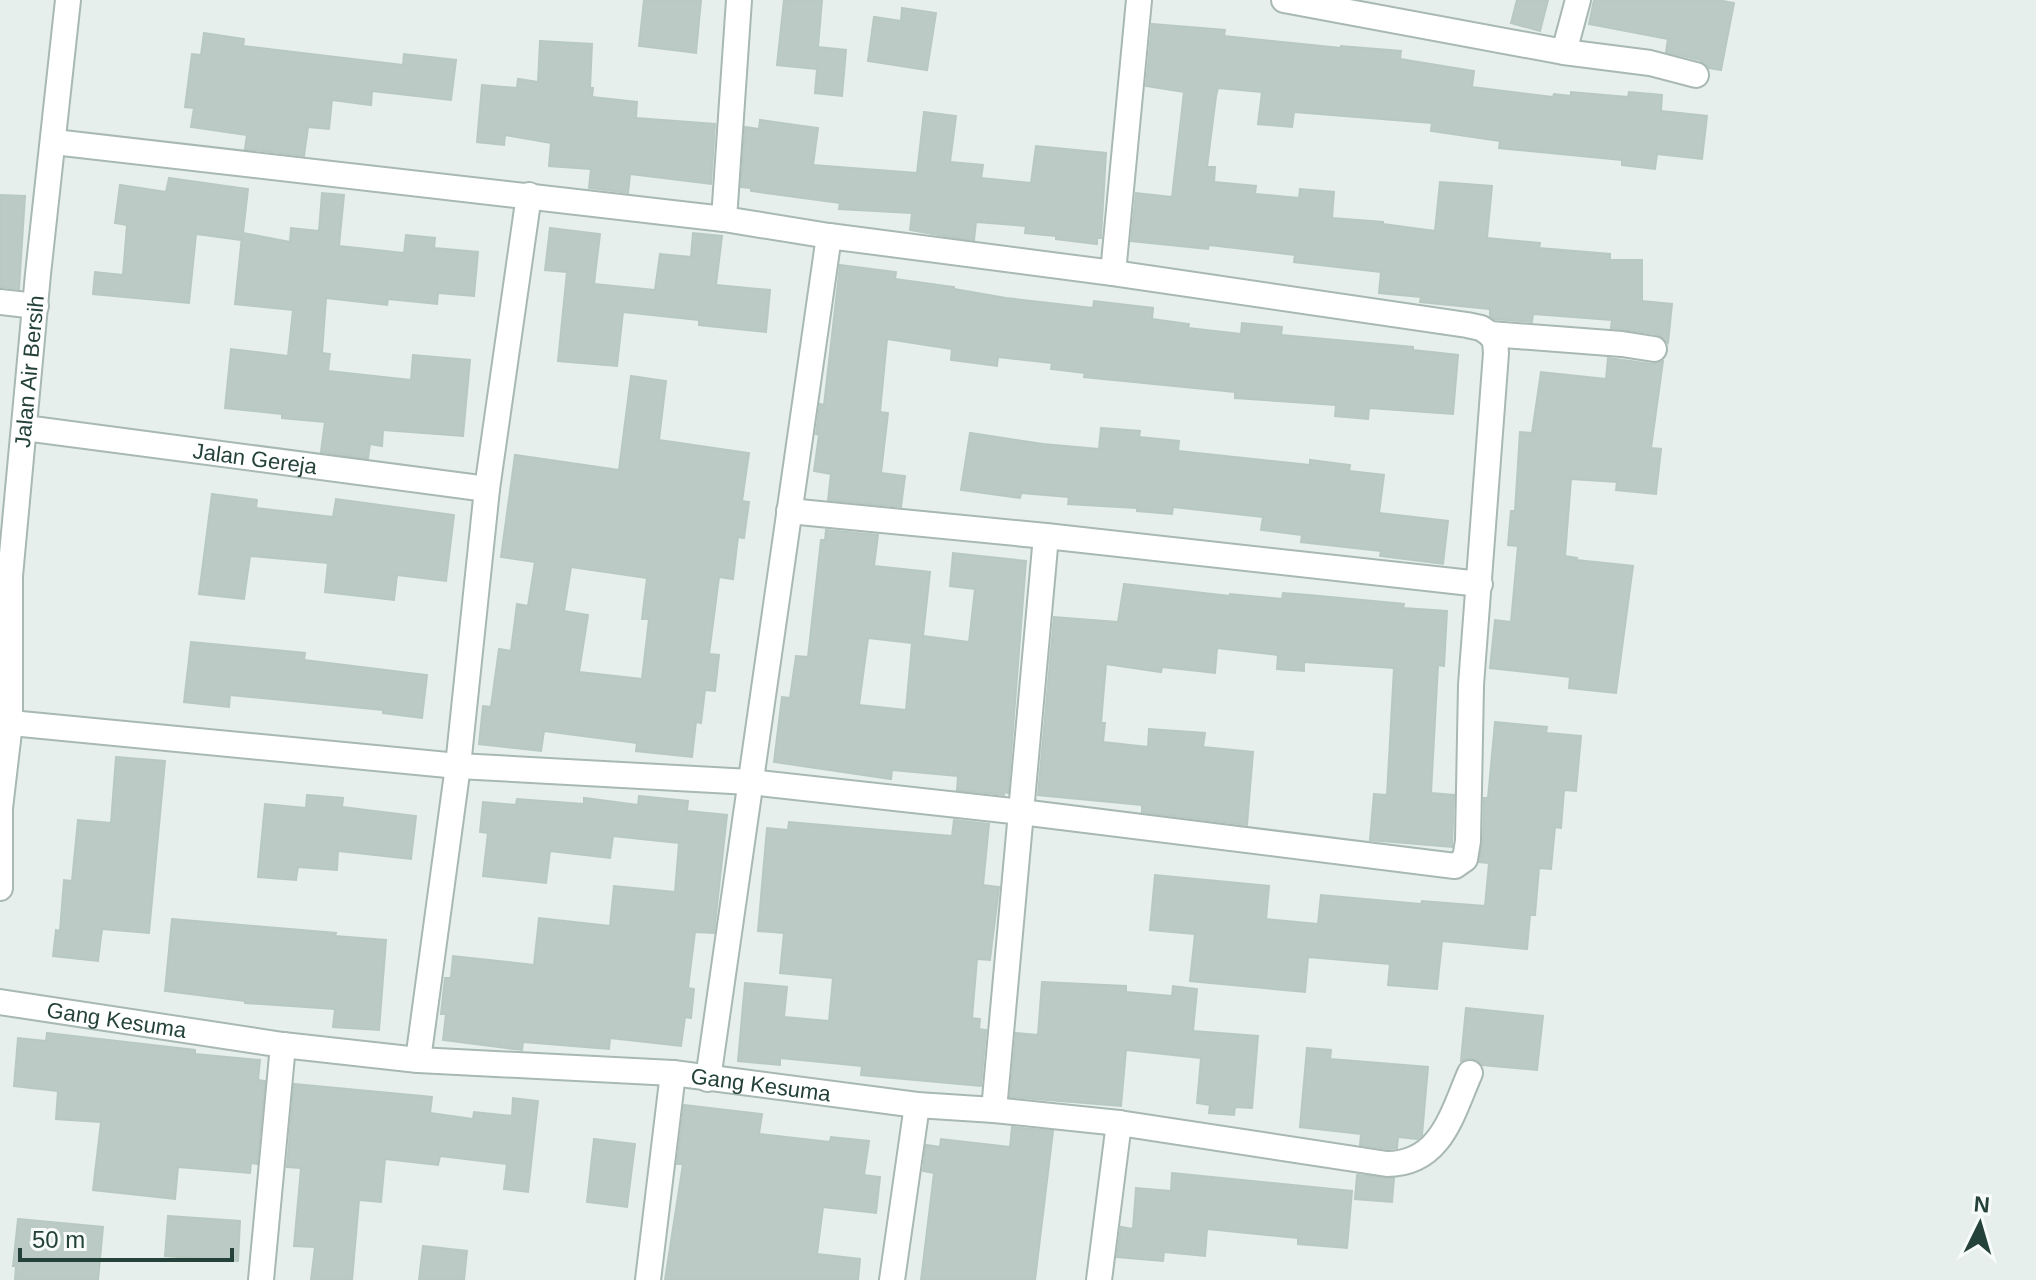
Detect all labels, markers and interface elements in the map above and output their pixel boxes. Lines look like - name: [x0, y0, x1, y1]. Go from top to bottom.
- street label: Jalan Air Bersih: [10, 294, 49, 449]
- street label: Jalan Gereja: [191, 438, 319, 480]
- street label: Gang Kesuma: [45, 997, 189, 1043]
- street label: Gang Kesuma: [689, 1063, 833, 1107]
- north arrow: [1940, 1184, 2020, 1264]
- text: N: [1973, 1191, 1991, 1218]
- scale bar: [20, 1212, 232, 1262]
- text: 50 m: [32, 1226, 85, 1253]

